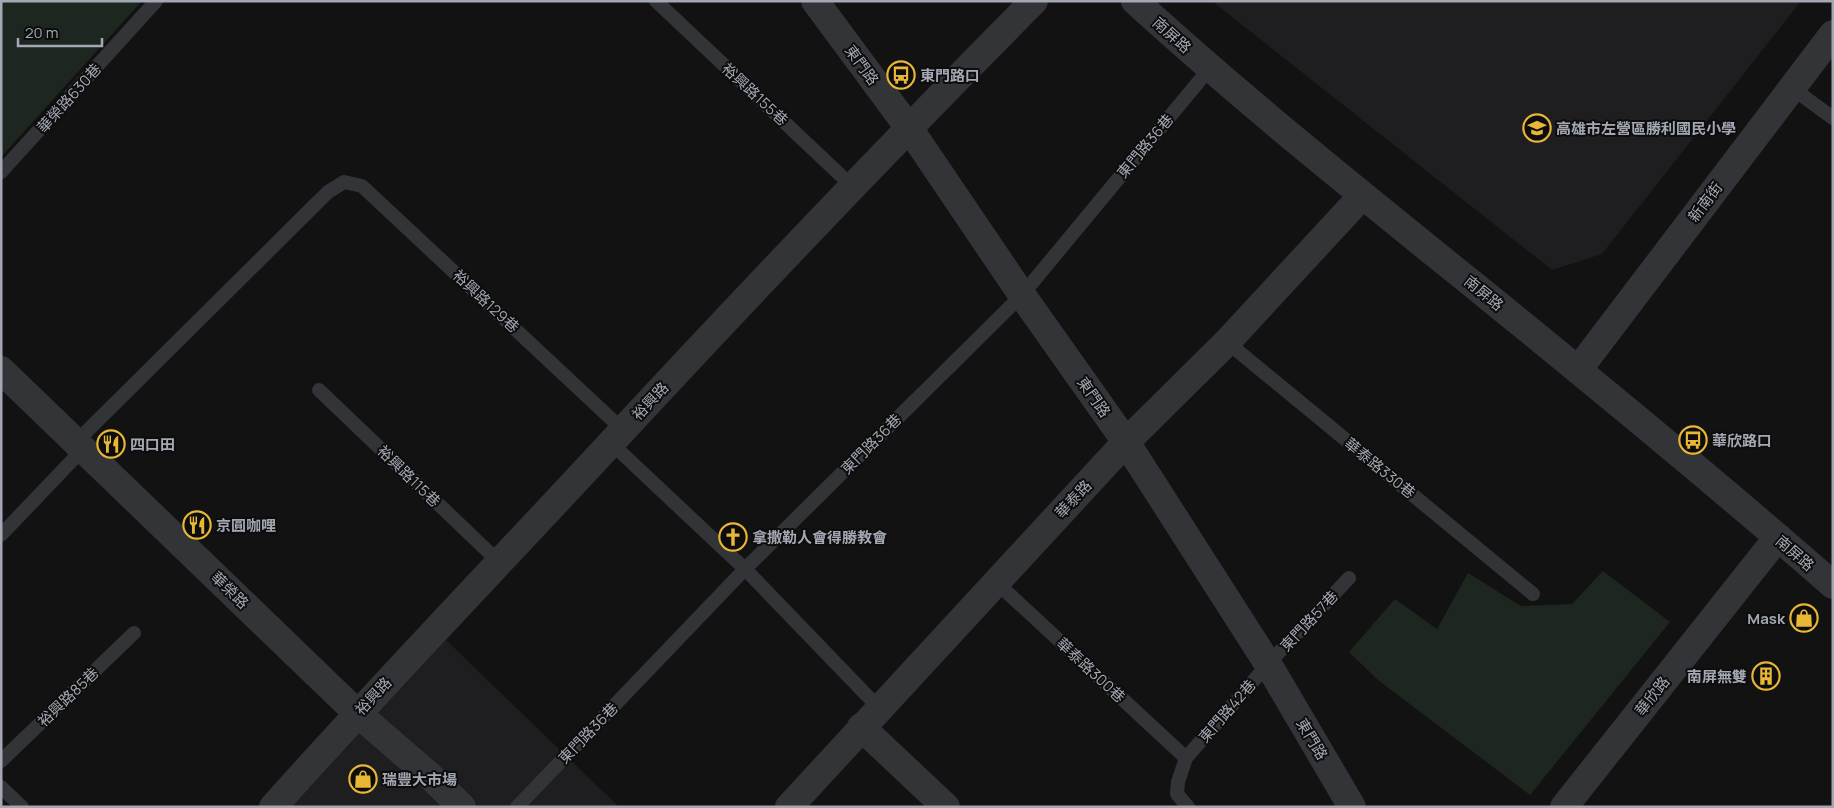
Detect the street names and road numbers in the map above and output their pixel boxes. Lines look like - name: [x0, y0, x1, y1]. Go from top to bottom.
- street label: 南屏路: [1148, 12, 1196, 58]
- street label: 東門路: [840, 41, 884, 89]
- street label: 裕興路155巷: [717, 58, 793, 130]
- street label: 華榮路630巷: [32, 59, 106, 137]
- street label: 東門路36巷: [1112, 110, 1178, 182]
- street label: 新南街: [1683, 178, 1727, 226]
- street label: 裕興路129巷: [448, 265, 524, 337]
- street label: 南屏路: [1460, 271, 1508, 315]
- street label: 東門路: [1072, 373, 1116, 421]
- street label: 裕興路: [627, 377, 673, 425]
- street label: 東門路36巷: [836, 409, 906, 479]
- street label: 華泰路330巷: [1340, 433, 1420, 503]
- street label: 裕興路115巷: [373, 441, 445, 511]
- street label: 華泰路: [1050, 475, 1096, 523]
- street label: 南屏路: [1771, 530, 1819, 576]
- street label: 華榮路: [207, 567, 253, 613]
- street label: 東門路57巷: [1275, 586, 1343, 656]
- street label: 華泰路300巷: [1052, 633, 1130, 707]
- street label: 裕興路85巷: [33, 663, 103, 731]
- street label: 裕興路: [350, 672, 396, 720]
- street label: 華欣路: [1630, 672, 1674, 720]
- street label: 東門路42巷: [1194, 675, 1260, 747]
- street label: 東門路36巷: [553, 698, 623, 768]
- street label: 東門路: [1291, 714, 1333, 764]

